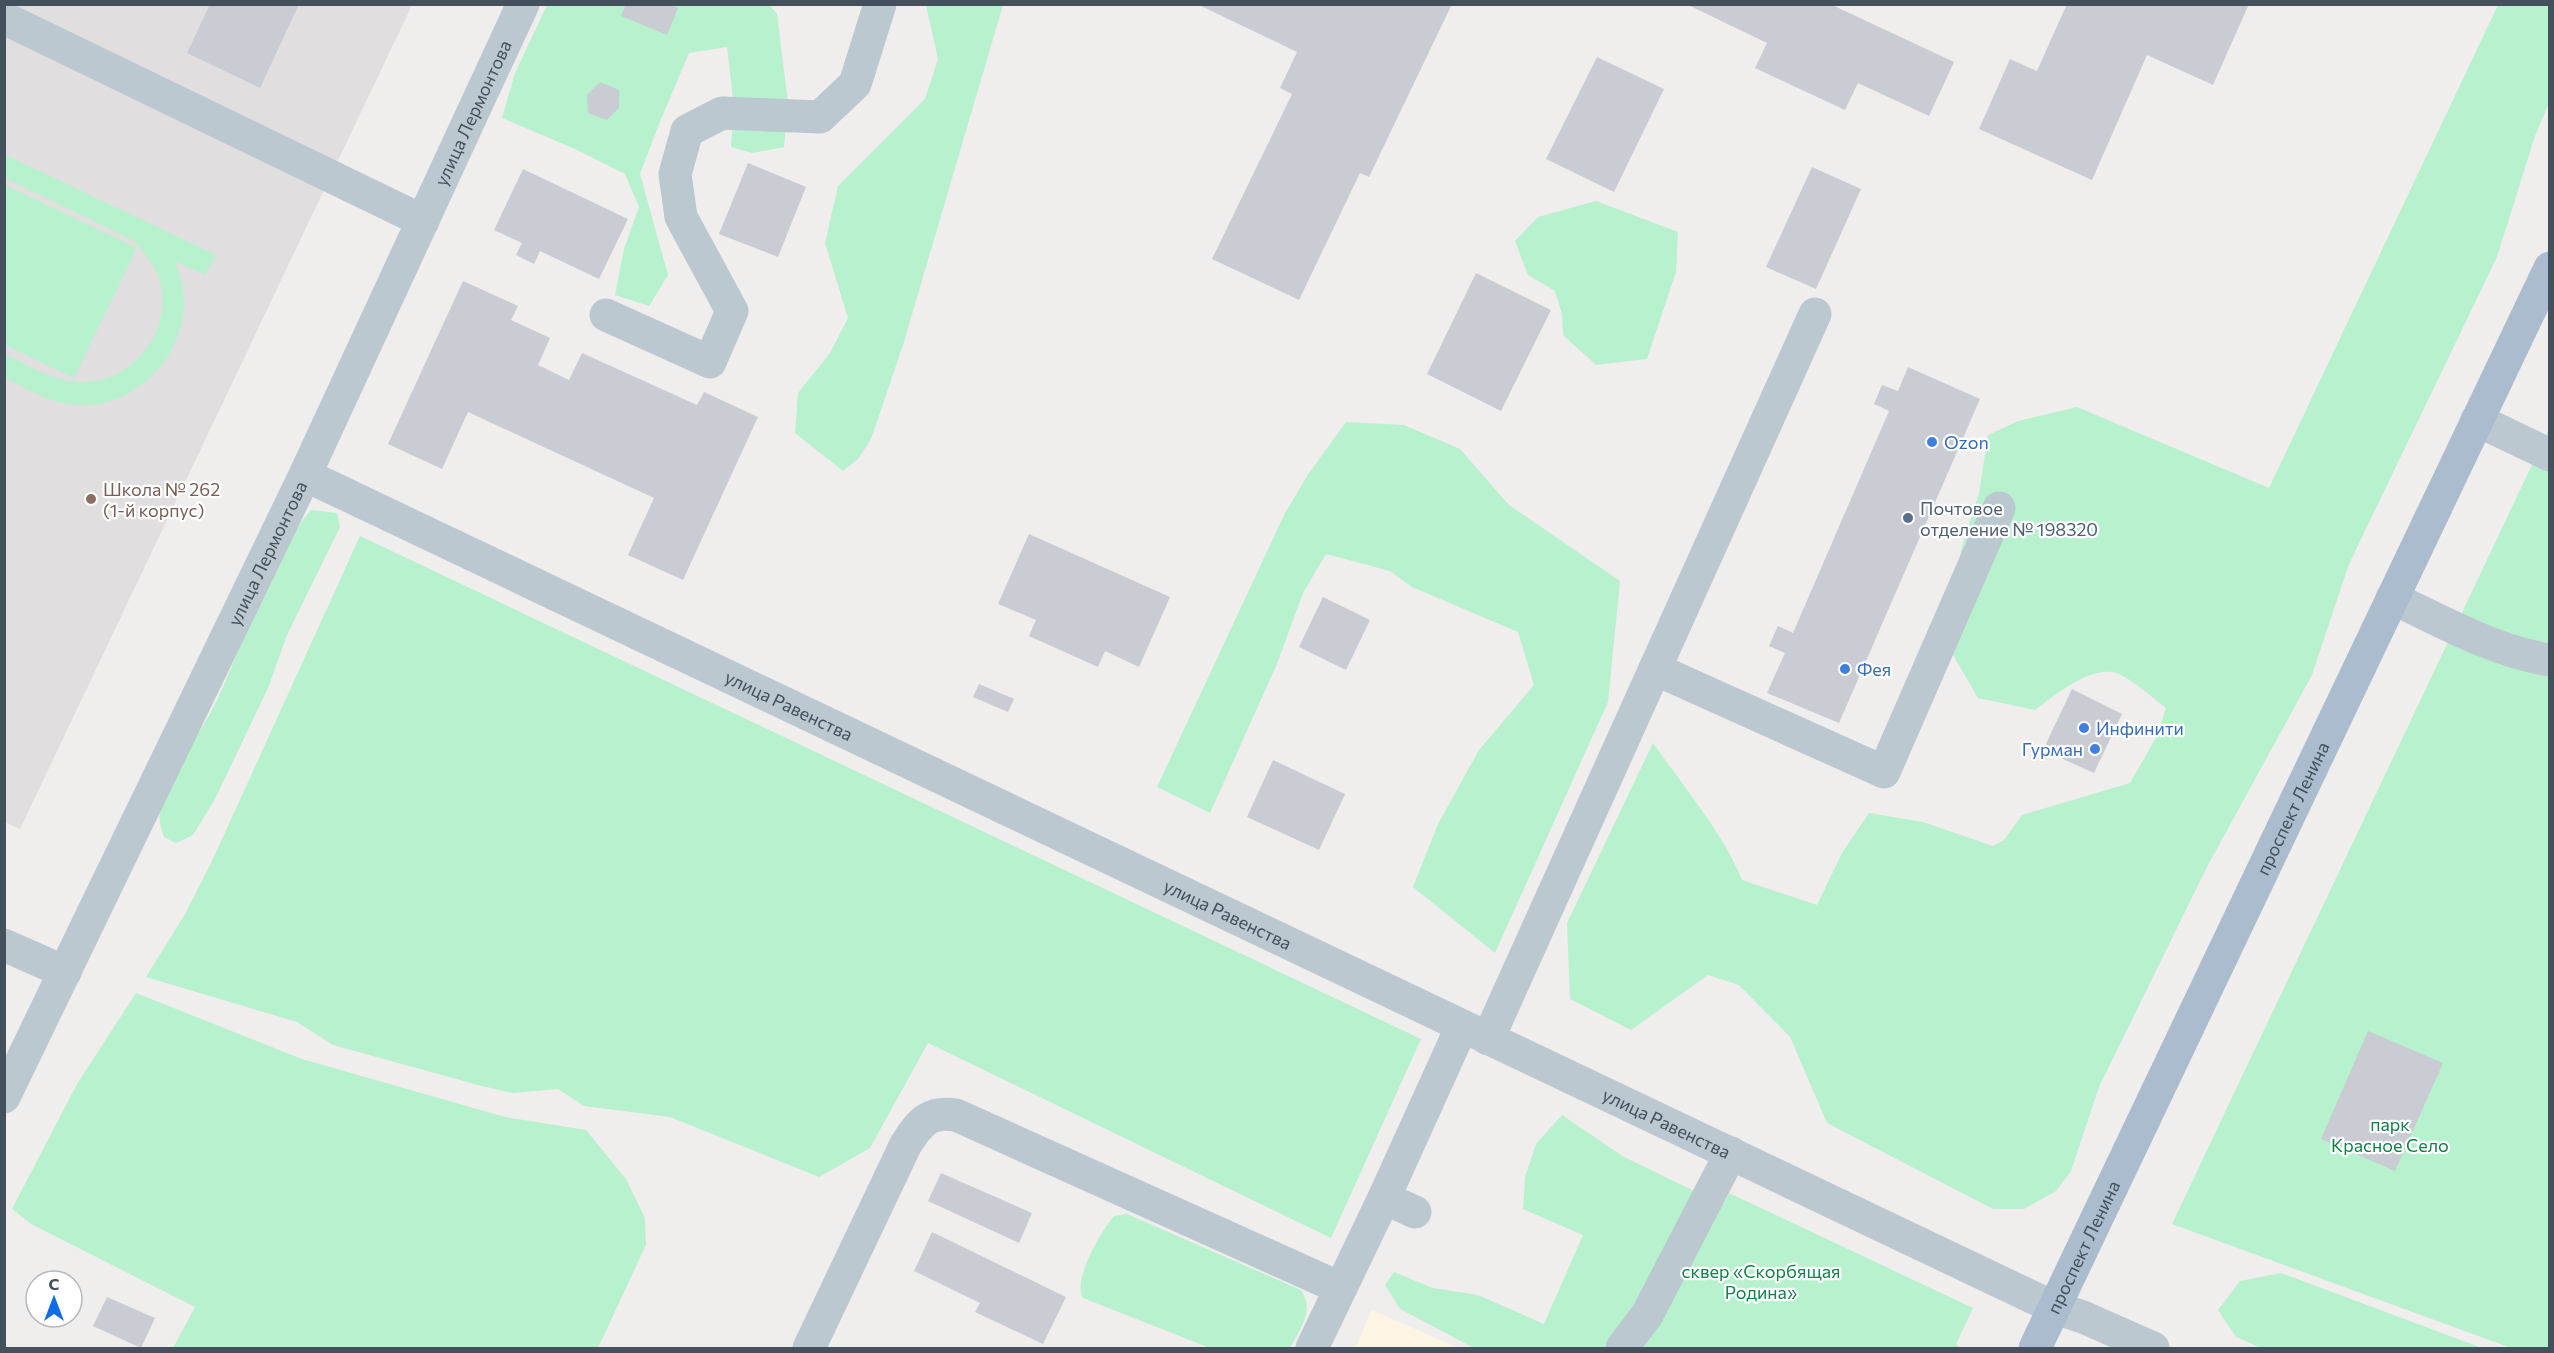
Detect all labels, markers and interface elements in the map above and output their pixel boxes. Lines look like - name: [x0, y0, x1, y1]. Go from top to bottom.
- street label: улица Лермонтова: [429, 37, 516, 189]
- place label: Ozon: [1944, 431, 1989, 453]
- marker: Ozon: [1925, 435, 1939, 449]
- street label: улица Лермонтова: [223, 477, 311, 629]
- place label: Школа № 262 (1-й корпус): [103, 478, 220, 521]
- marker: Школа № 262 (1-й корпус): [84, 492, 98, 506]
- place label: Почтовое отделение № 198320: [1920, 497, 2098, 540]
- marker: Почтовое отделение № 198320: [1901, 511, 1915, 525]
- place label: Фея: [1857, 658, 1891, 680]
- marker: Фея: [1838, 662, 1852, 676]
- street label: улица Равенства: [721, 666, 856, 745]
- place label: Инфинити: [2096, 717, 2184, 739]
- marker: Инфинити: [2077, 721, 2091, 735]
- place label: Гурман: [2022, 738, 2083, 760]
- street label: проспект Ленина: [2251, 738, 2334, 878]
- marker: Гурман: [2088, 742, 2102, 756]
- street label: улица Равенства: [1160, 874, 1295, 954]
- street label: улица Равенства: [1599, 1083, 1734, 1163]
- park label: парк Красное Село: [2331, 1113, 2449, 1156]
- street label: проспект Ленина: [2042, 1177, 2124, 1317]
- park label: сквер «Скорбящая Родина»: [1682, 1260, 1840, 1303]
- north arrow: [24, 1269, 84, 1329]
- text: С: [49, 1274, 60, 1293]

